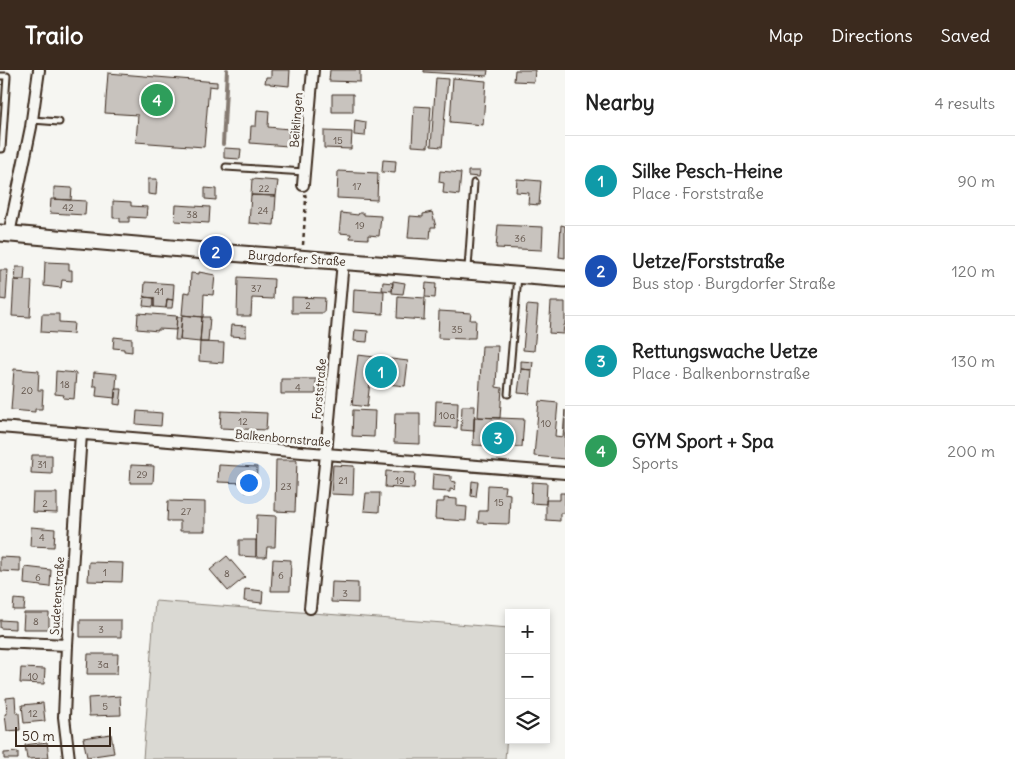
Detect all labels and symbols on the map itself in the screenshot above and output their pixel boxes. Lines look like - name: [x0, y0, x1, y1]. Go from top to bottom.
- pin: 4: [141, 81, 173, 119]
- street label: Beiklingen: [287, 92, 305, 148]
- house number: 15: [333, 134, 343, 147]
- house number: 17: [353, 180, 362, 193]
- house number: 22: [259, 182, 270, 195]
- house number: 42: [62, 201, 74, 214]
- house number: 24: [257, 204, 269, 217]
- house number: 38: [186, 208, 198, 221]
- house number: 19: [355, 219, 365, 232]
- house number: 36: [514, 232, 526, 245]
- pin: 2: [200, 233, 232, 271]
- street label: Burgdorfer Straße: [248, 247, 346, 269]
- house number: 37: [251, 282, 261, 295]
- house number: 41: [154, 285, 164, 298]
- house number: 2: [305, 299, 311, 312]
- house number: 35: [451, 323, 463, 336]
- pin: 1: [365, 353, 397, 391]
- street label: Forststraße: [309, 358, 329, 420]
- house number: 18: [60, 378, 70, 391]
- house number: 4: [295, 381, 301, 394]
- house number: 20: [21, 384, 33, 397]
- house number: 10a: [439, 409, 455, 422]
- house number: 12: [238, 415, 248, 428]
- house number: 10: [541, 417, 551, 430]
- pin: 3: [482, 419, 514, 457]
- street label: Balkenbornstraße: [234, 426, 332, 450]
- house number: 31: [37, 458, 47, 471]
- house number: 29: [136, 468, 148, 481]
- your location: [236, 470, 262, 496]
- house number: 21: [338, 474, 348, 487]
- house number: 19: [395, 474, 405, 487]
- house number: 23: [280, 480, 292, 493]
- house number: 15: [494, 496, 504, 509]
- house number: 2: [42, 497, 48, 510]
- house number: 27: [181, 505, 191, 518]
- house number: 4: [39, 531, 45, 544]
- street label: Sudetenstraße: [47, 556, 67, 636]
- house number: 1: [103, 566, 107, 579]
- house number: 8: [224, 567, 230, 580]
- house number: 6: [278, 569, 284, 582]
- house number: 6: [35, 571, 41, 584]
- house number: 3: [342, 587, 348, 600]
- house number: 8: [33, 615, 39, 628]
- house number: 3: [98, 623, 104, 636]
- house number: 3a: [97, 658, 109, 671]
- house number: 10: [28, 670, 38, 683]
- house number: 5: [102, 700, 108, 713]
- house number: 12: [28, 707, 38, 720]
- scale bar: [15, 724, 111, 747]

